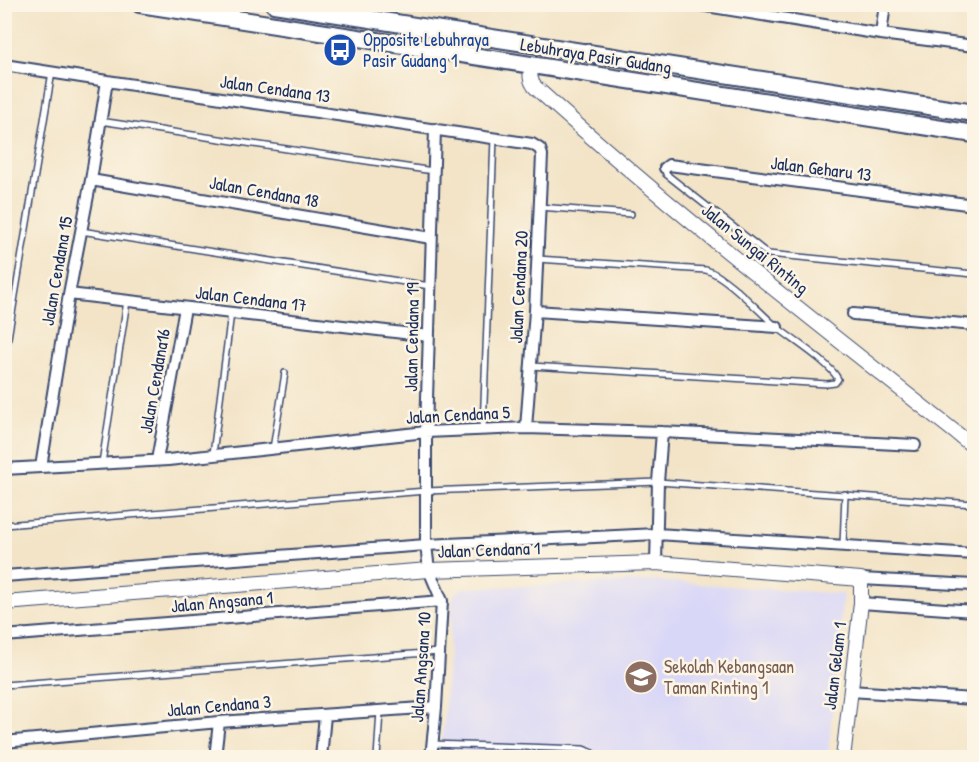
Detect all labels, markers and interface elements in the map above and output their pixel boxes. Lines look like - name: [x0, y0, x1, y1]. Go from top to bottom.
- place label: Opposite Lebuhraya Pasir Gudang 1: [363, 27, 489, 73]
- street label: Lebuhraya Pasir Gudang: [519, 31, 673, 80]
- bus stop icon: Opposite Lebuhraya Pasir Gudang 1: [322, 32, 358, 68]
- street label: Jalan Cendana 13: [218, 68, 332, 109]
- street label: Jalan Geharu 13: [769, 150, 873, 187]
- street label: Jalan Cendana 18: [207, 170, 321, 213]
- street label: Jalan Sungai Rinting: [696, 198, 814, 300]
- street label: Jalan Cendana 15: [35, 214, 78, 328]
- street label: Jalan Cendana 20: [503, 230, 534, 344]
- street label: Jalan Cendana 17: [194, 279, 308, 318]
- street label: Jalan Cendana 19: [398, 282, 425, 392]
- street label: Jalan Cendana16: [133, 327, 176, 435]
- street label: Jalan Cendana 5: [405, 399, 511, 430]
- street label: Jalan Cendana 1: [437, 535, 541, 564]
- street label: Jalan Angsana 1: [170, 585, 274, 618]
- street label: Jalan Angsana 10: [404, 611, 437, 723]
- street label: Jalan Gelam 1: [817, 621, 852, 711]
- place label: Sekolah Kebangsaan Taman Rinting 1: [664, 654, 794, 700]
- school or university icon: Sekolah Kebangsaan Taman Rinting 1: [623, 659, 659, 695]
- street label: Jalan Cendana 3: [166, 688, 272, 723]

